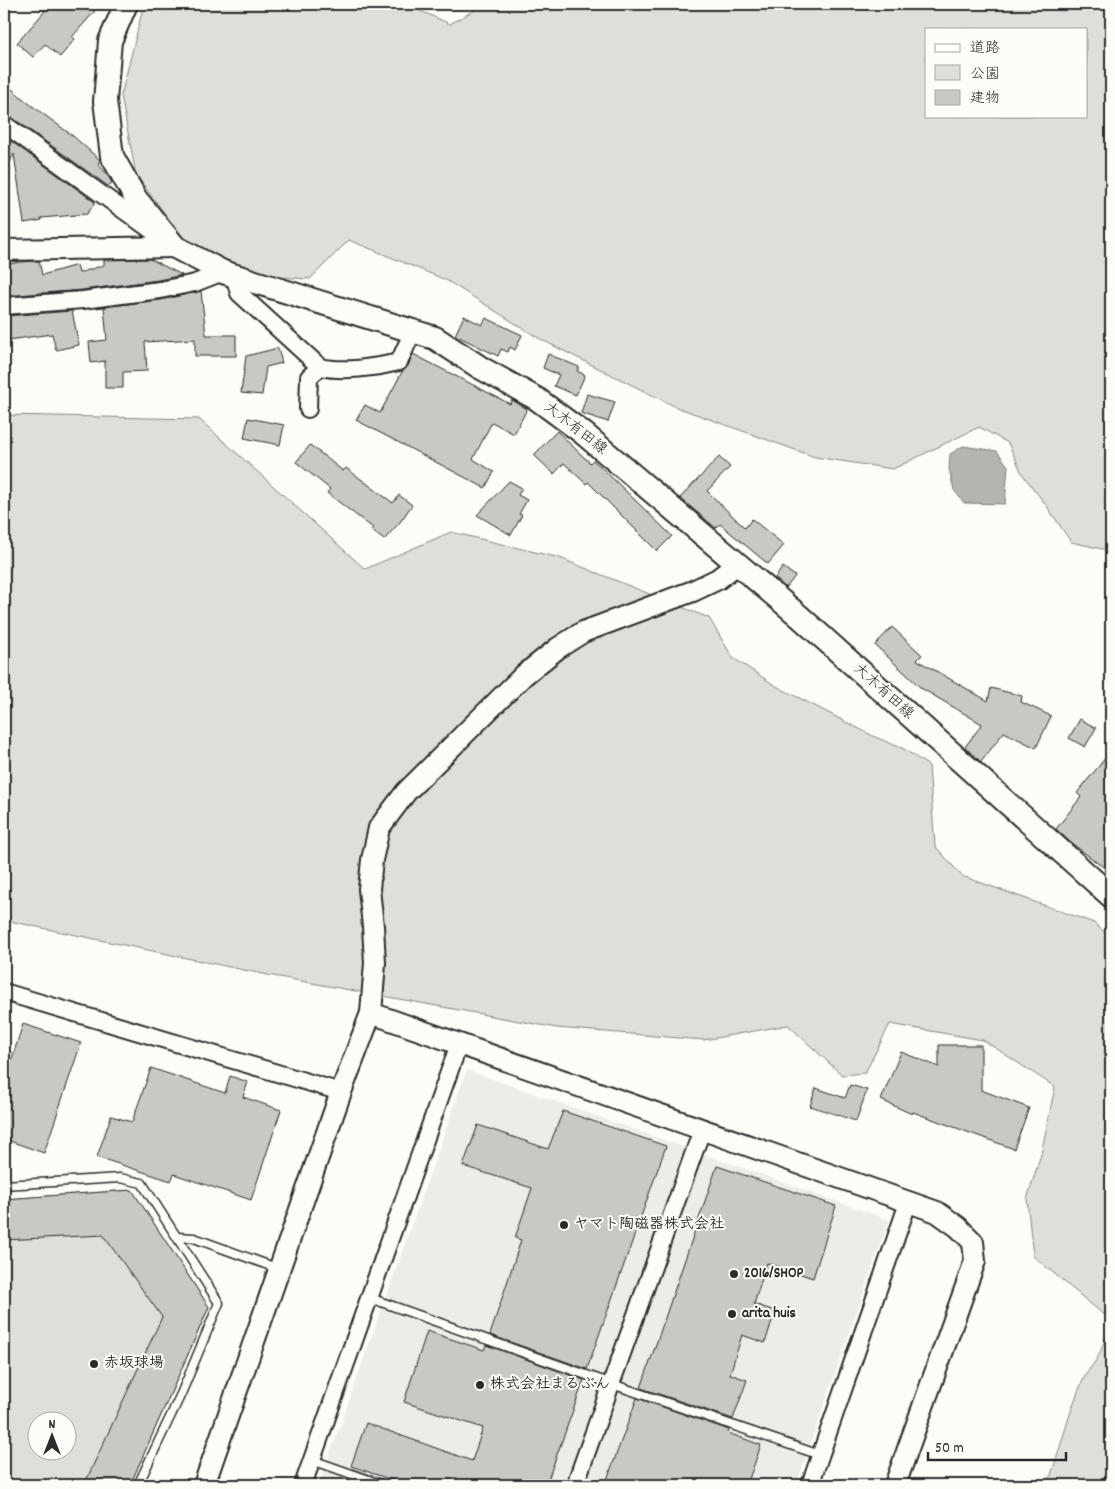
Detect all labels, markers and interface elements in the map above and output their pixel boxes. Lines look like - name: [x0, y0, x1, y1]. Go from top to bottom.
- legend: [925, 28, 1088, 118]
- text: 道路: [970, 38, 1000, 60]
- text: 公園: [970, 64, 1000, 86]
- text: 建物: [970, 88, 1000, 110]
- street label: 大木有田線: [539, 397, 611, 461]
- street label: 大木有田線: [848, 659, 918, 725]
- place label: ヤマト陶磁器株式会社: [574, 1214, 724, 1236]
- marker: ヤマト陶磁器株式会社: [558, 1219, 570, 1231]
- place label: 2016/SHOP: [744, 1263, 804, 1285]
- marker: 2016/SHOP: [728, 1268, 740, 1280]
- place label: arita huis: [742, 1303, 796, 1325]
- marker: arita huis: [726, 1308, 738, 1320]
- place label: 赤坂球場: [104, 1353, 164, 1375]
- marker: 赤坂球場: [88, 1358, 100, 1370]
- place label: 株式会社まるぶん: [490, 1374, 610, 1396]
- marker: 株式会社まるぶん: [474, 1379, 486, 1391]
- north arrow: [28, 1412, 78, 1462]
- text: N: [49, 1415, 56, 1435]
- scale bar: [928, 1429, 1065, 1461]
- text: 50 m: [935, 1438, 964, 1460]

